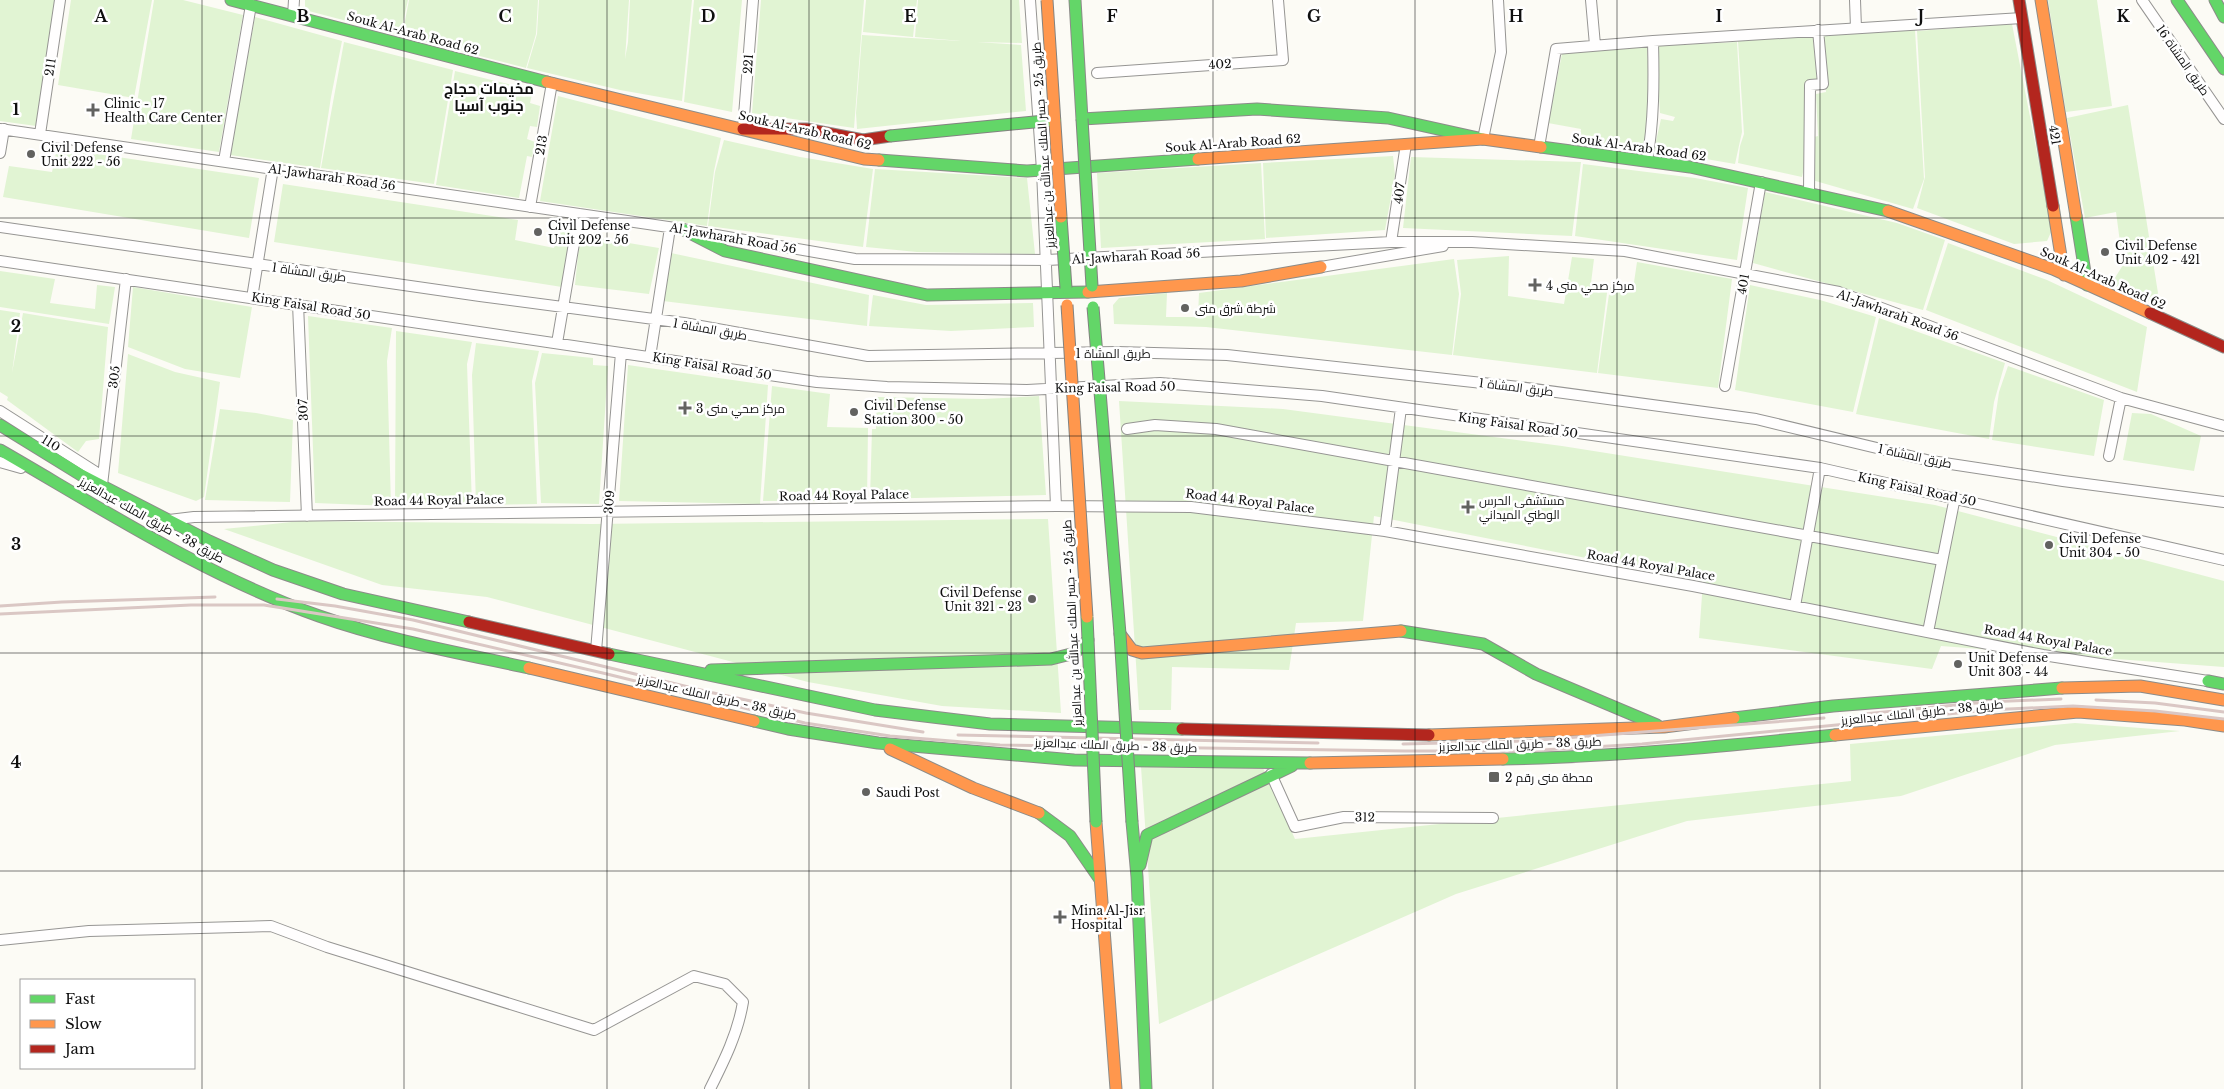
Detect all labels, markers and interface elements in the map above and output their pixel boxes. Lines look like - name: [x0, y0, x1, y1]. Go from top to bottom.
- text: A: [94, 6, 109, 26]
- text: B: [297, 6, 310, 26]
- text: C: [498, 6, 512, 26]
- text: D: [701, 6, 715, 26]
- text: E: [904, 6, 916, 26]
- text: F: [1106, 6, 1118, 26]
- text: G: [1307, 6, 1321, 26]
- text: H: [1508, 6, 1524, 26]
- text: I: [1716, 6, 1723, 26]
- text: J: [1915, 6, 1924, 26]
- text: K: [2116, 6, 2130, 26]
- street label: Souk Al-Arab Road 62: [346, 8, 480, 58]
- street label: طريق المشاة 16: [2153, 22, 2213, 98]
- street label: طريق 25 - جسر الملك عبدالله بن عبدالعزيز: [1028, 41, 1058, 250]
- street label: 221: [740, 53, 756, 75]
- street label: 402: [1208, 56, 1232, 72]
- street label: 211: [41, 57, 59, 77]
- district label: مخيمات حجاج جنوب آسيا: [444, 79, 534, 115]
- place label: Clinic - 17 Health Care Center: [104, 96, 223, 125]
- text: 1: [13, 99, 20, 119]
- marker: Clinic - 17 Health Care Center: [86, 103, 100, 117]
- street label: Souk Al-Arab Road 62: [737, 107, 873, 153]
- street label: 421: [2046, 124, 2064, 146]
- street label: Souk Al-Arab Road 62: [1571, 130, 1707, 164]
- street label: Souk Al-Arab Road 62: [1165, 131, 1301, 155]
- street label: 213: [532, 134, 550, 156]
- place label: Civil Defense Unit 222 - 56: [41, 140, 123, 169]
- marker: Civil Defense Unit 222 - 56: [25, 148, 37, 160]
- street label: Al-Jawharah Road 56: [266, 160, 397, 193]
- street label: 407: [1390, 180, 1408, 205]
- place label: Civil Defense Unit 202 - 56: [548, 218, 630, 247]
- street label: Al-Jawharah Road 56: [667, 219, 798, 257]
- marker: Civil Defense Unit 202 - 56: [532, 226, 544, 238]
- place label: Civil Defense Unit 402 - 421: [2115, 238, 2200, 267]
- street label: Souk Al-Arab Road 62: [2038, 244, 2168, 312]
- street label: Al-Jawharah Road 56: [1070, 245, 1201, 267]
- marker: Civil Defense Unit 402 - 421: [2099, 246, 2111, 258]
- street label: طريق المشاة 1: [271, 259, 347, 285]
- street label: 401: [1734, 272, 1752, 296]
- marker: مركز صحي منى 4: [1528, 278, 1542, 292]
- place label: مركز صحي منى 4: [1546, 278, 1635, 296]
- street label: Al-Jawharah Road 56: [1834, 286, 1961, 344]
- street label: King Faisal Road 50: [250, 289, 372, 323]
- place label: شرطة شرق منى: [1195, 301, 1276, 316]
- marker: شرطة شرق منى: [1179, 302, 1191, 314]
- street label: طريق المشاة 1: [672, 315, 748, 343]
- text: 2: [11, 316, 21, 336]
- street label: طريق المشاة 1: [1075, 346, 1151, 361]
- street label: King Faisal Road 50: [651, 349, 773, 383]
- street label: 305: [105, 365, 123, 389]
- street label: طريق المشاة 1: [1478, 375, 1554, 399]
- street label: King Faisal Road 50: [1054, 378, 1176, 396]
- street label: 307: [295, 398, 311, 421]
- place label: Civil Defense Station 300 - 50: [864, 398, 963, 427]
- marker: مركز صحي منى 3: [678, 401, 692, 415]
- place label: مركز صحي منى 3: [696, 401, 785, 419]
- marker: Civil Defense Station 300 - 50: [848, 406, 860, 418]
- street label: King Faisal Road 50: [1457, 409, 1579, 441]
- street label: 110: [39, 432, 63, 454]
- street label: طريق المشاة 1: [1877, 441, 1953, 471]
- street label: King Faisal Road 50: [1856, 469, 1978, 509]
- street label: طريق 38 - طريق الملك عبدالعزيز: [76, 473, 227, 566]
- street label: Road 44 Royal Palace: [779, 486, 909, 504]
- street label: Road 44 Royal Palace: [1185, 486, 1316, 516]
- street label: 309: [600, 490, 618, 514]
- street label: Road 44 Royal Palace: [374, 491, 504, 509]
- place label: مستشفى الحرس الوطني الميداني: [1479, 493, 1565, 525]
- marker: مستشفى الحرس الوطني الميداني: [1461, 500, 1475, 514]
- street label: طريق 25 - جسر الملك عبدالله بن عبدالعزيز: [1059, 519, 1085, 728]
- place label: Civil Defense Unit 304 - 50: [2059, 531, 2141, 560]
- text: 3: [11, 534, 21, 554]
- marker: Civil Defense Unit 304 - 50: [2043, 539, 2055, 551]
- street label: Road 44 Royal Palace: [1586, 546, 1716, 584]
- place label: Civil Defense Unit 321 - 23: [940, 585, 1022, 614]
- marker: Civil Defense Unit 321 - 23: [1026, 593, 1038, 605]
- street label: Road 44 Royal Palace: [1983, 621, 2113, 659]
- place label: Unit Defense Unit 303 - 44: [1968, 650, 2048, 679]
- marker: Unit Defense Unit 303 - 44: [1952, 658, 1964, 670]
- street label: طريق 38 - طريق الملك عبدالعزيز: [635, 671, 798, 723]
- street label: طريق 38 - طريق الملك عبدالعزيز: [1839, 696, 2004, 728]
- street label: طريق 38 - طريق الملك عبدالعزيز: [1437, 734, 1602, 754]
- street label: طريق 38 - طريق الملك عبدالعزيز: [1033, 735, 1198, 755]
- text: 4: [11, 752, 21, 772]
- marker: محطة منى رقم 2: [1487, 770, 1501, 784]
- place label: محطة منى رقم 2: [1505, 770, 1593, 786]
- place label: Saudi Post: [876, 785, 940, 800]
- marker: Saudi Post: [860, 786, 872, 798]
- street label: 312: [1355, 809, 1375, 825]
- place label: Mina Al-Jisr Hospital: [1071, 903, 1145, 932]
- marker: Mina Al-Jisr Hospital: [1053, 910, 1067, 924]
- legend: [20, 979, 195, 1069]
- text: Fast: [65, 989, 96, 1008]
- text: Slow: [65, 1014, 102, 1033]
- text: Jam: [63, 1039, 95, 1058]

